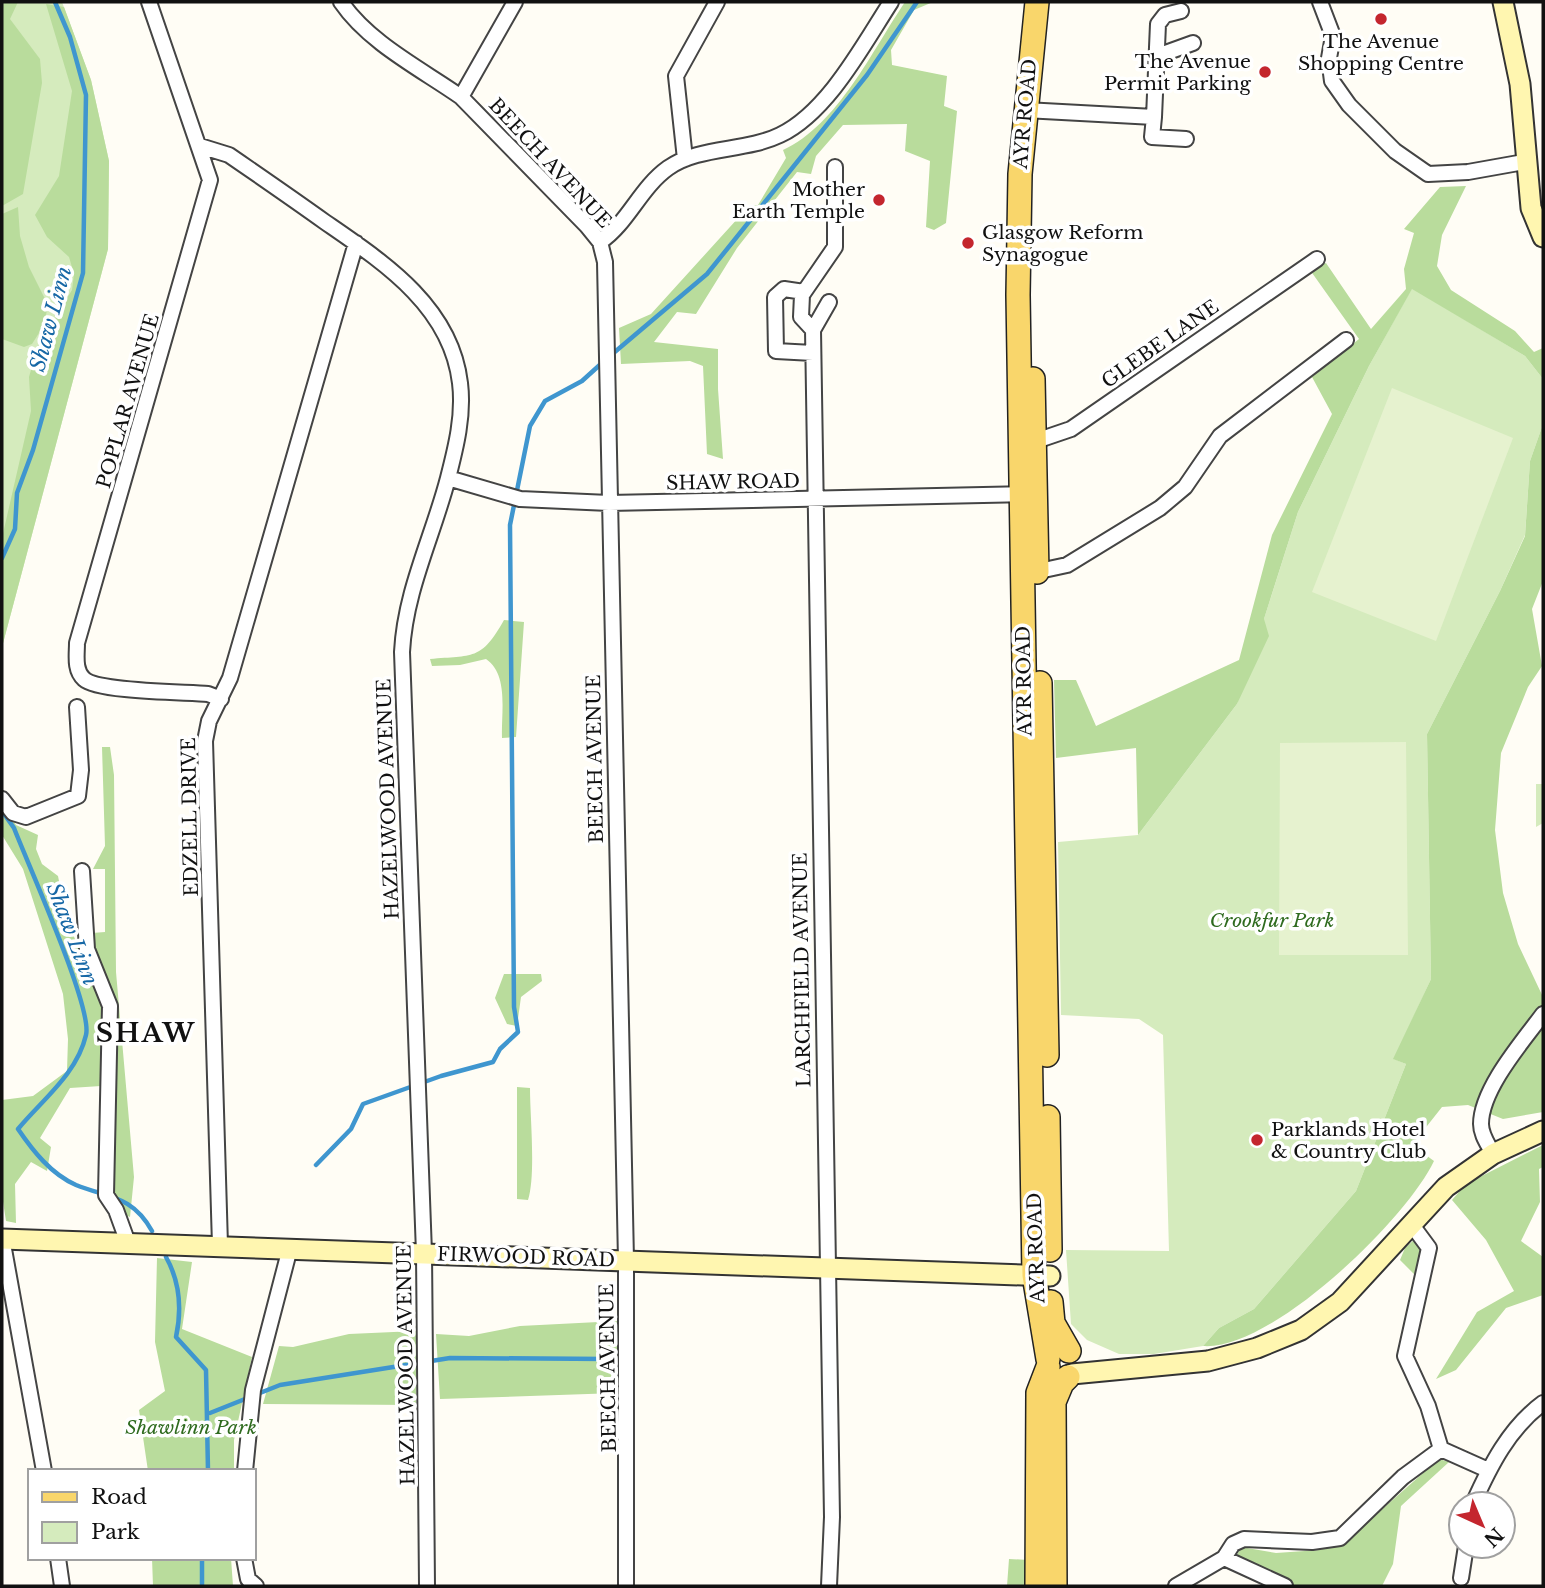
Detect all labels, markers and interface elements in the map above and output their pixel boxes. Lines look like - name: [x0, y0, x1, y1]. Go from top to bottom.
- marker: The Avenue Shopping Centre: [1373, 11, 1389, 27]
- place label: The Avenue Shopping Centre: [1298, 30, 1464, 75]
- place label: The Avenue Permit Parking: [1104, 50, 1252, 95]
- street label: AYR ROAD: [1009, 58, 1041, 171]
- marker: The Avenue Permit Parking: [1257, 64, 1273, 80]
- street label: BEECH AVENUE: [484, 93, 616, 233]
- place label: Mother Earth Temple: [732, 178, 865, 223]
- marker: Mother Earth Temple: [871, 192, 887, 208]
- place label: Glasgow Reform Synagogue: [982, 221, 1144, 266]
- marker: Glasgow Reform Synagogue: [960, 235, 976, 251]
- water label: Shaw Linn: [25, 264, 77, 374]
- street label: GLEBE LANE: [1097, 295, 1223, 393]
- street label: POPLAR AVENUE: [92, 311, 164, 491]
- street label: SHAW ROAD: [666, 469, 800, 495]
- street label: AYR ROAD: [1012, 626, 1036, 737]
- street label: BEECH AVENUE: [582, 674, 608, 844]
- street label: HAZELWOOD AVENUE: [372, 678, 404, 920]
- street label: EDZELL DRIVE: [177, 737, 203, 897]
- street label: LARCHFIELD AVENUE: [788, 852, 816, 1088]
- water label: Shaw Linn: [41, 879, 103, 989]
- park label: Crookfur Park: [1210, 909, 1334, 932]
- district label: SHAW: [96, 1017, 196, 1049]
- place label: Parklands Hotel & Country Club: [1271, 1118, 1426, 1163]
- marker: Parklands Hotel & Country Club: [1249, 1132, 1265, 1148]
- street label: AYR ROAD: [1023, 1192, 1049, 1305]
- street label: FIRWOOD ROAD: [437, 1242, 615, 1272]
- street label: HAZELWOOD AVENUE: [392, 1244, 420, 1486]
- street label: BEECH AVENUE: [595, 1283, 621, 1453]
- park label: Shawlinn Park: [125, 1416, 257, 1439]
- legend: [28, 1469, 256, 1560]
- text: Road: [91, 1484, 147, 1510]
- north arrow: [1447, 1490, 1517, 1560]
- text: Park: [91, 1519, 140, 1545]
- text: N: [1479, 1522, 1508, 1551]

